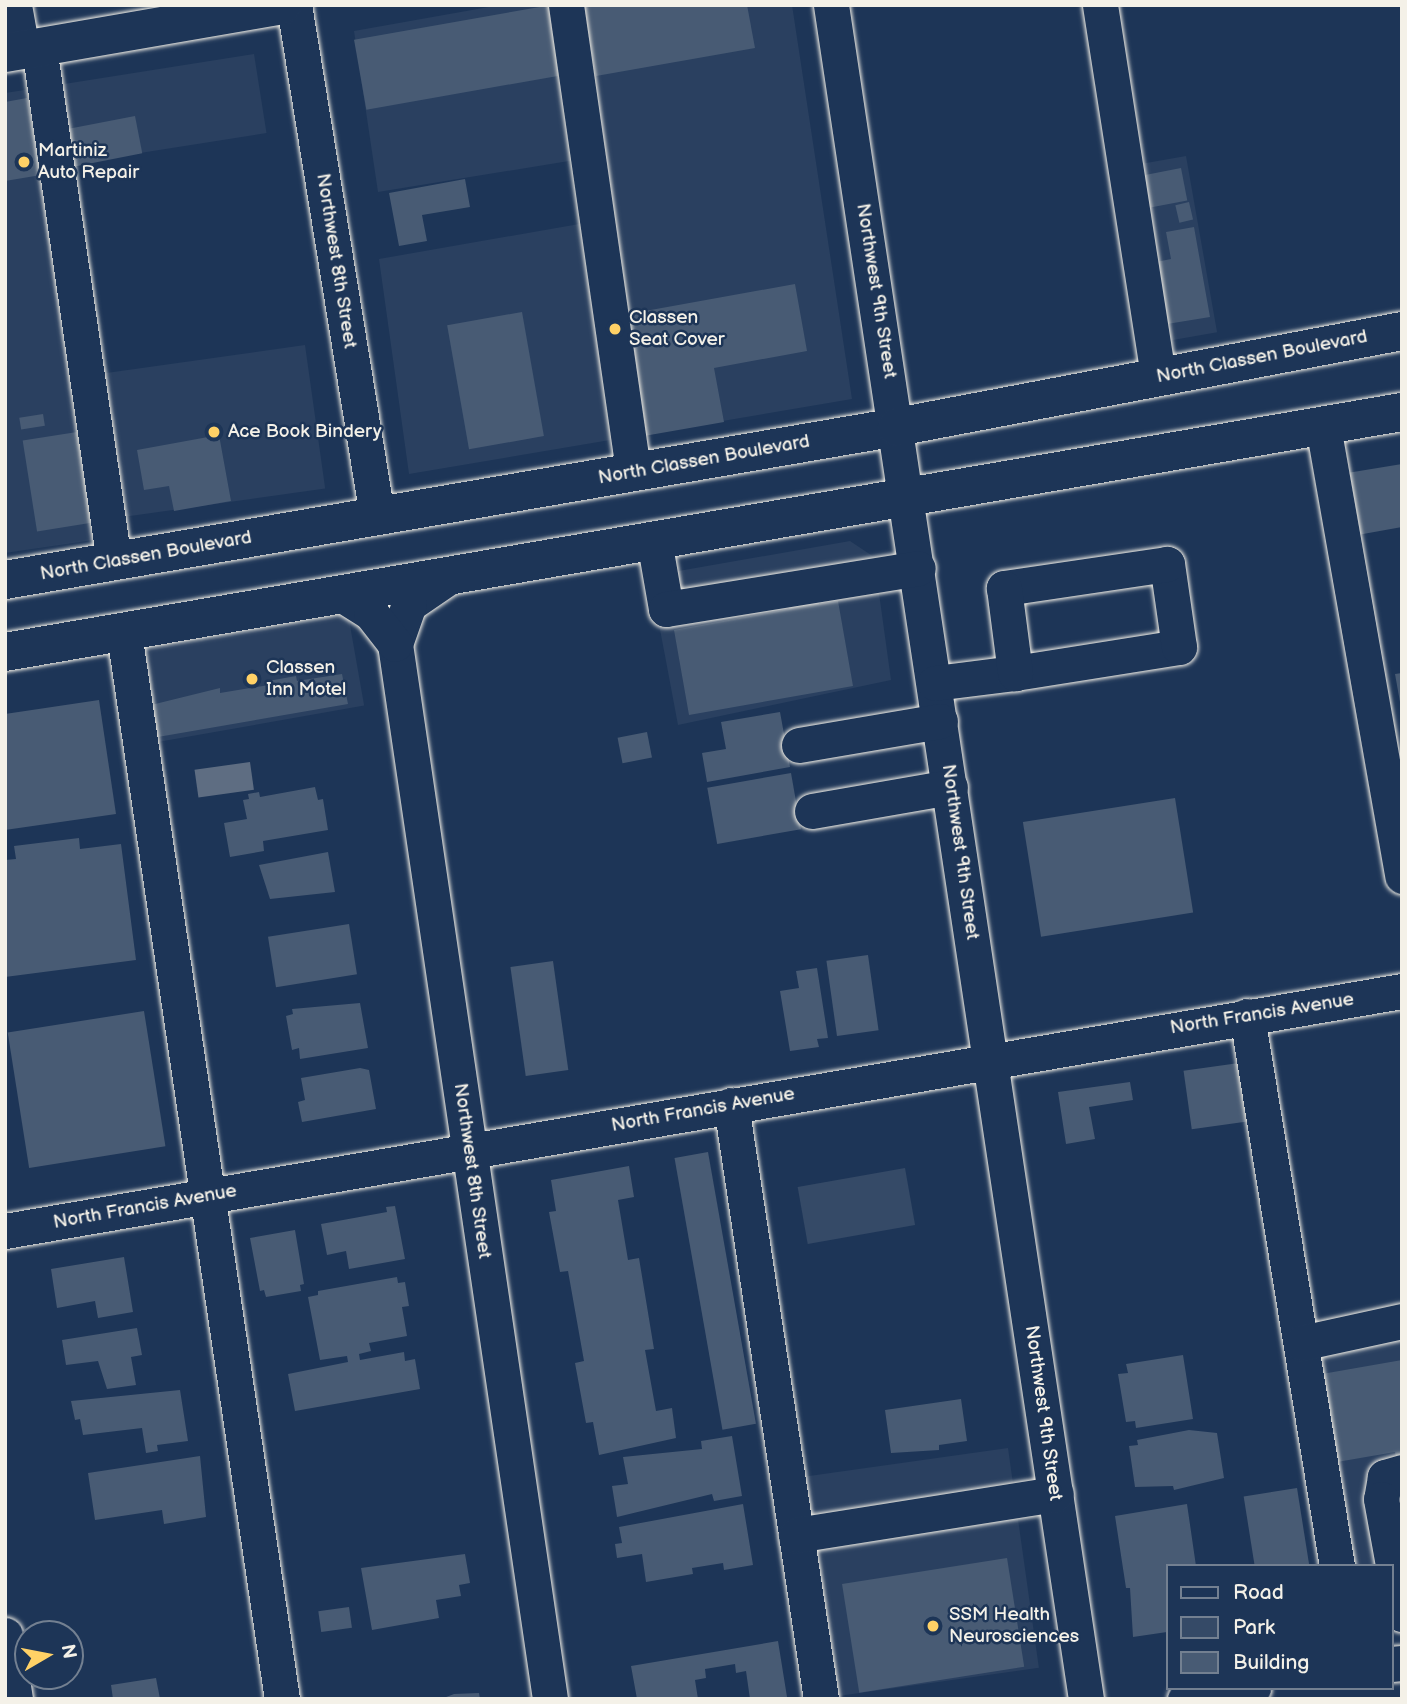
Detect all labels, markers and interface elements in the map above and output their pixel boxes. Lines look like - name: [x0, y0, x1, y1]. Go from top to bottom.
- place label: Martiniz Auto Repair: [38, 140, 139, 184]
- marker: Martiniz Auto Repair: [16, 154, 32, 170]
- street label: Northwest 8th Street: [311, 172, 361, 350]
- street label: Northwest 9th Street: [851, 202, 901, 380]
- place label: Classen Seat Cover: [629, 307, 725, 351]
- marker: Classen Seat Cover: [607, 321, 623, 337]
- street label: North Classen Boulevard: [1155, 325, 1369, 389]
- place label: Ace Book Bindery: [228, 421, 382, 443]
- marker: Ace Book Bindery: [206, 424, 222, 440]
- street label: North Classen Boulevard: [596, 430, 812, 490]
- street label: North Classen Boulevard: [38, 526, 254, 586]
- place label: Classen Inn Motel: [266, 657, 346, 701]
- marker: Classen Inn Motel: [244, 671, 260, 687]
- street label: Northwest 9th Street: [936, 763, 984, 941]
- street label: North Francis Avenue: [1168, 988, 1356, 1040]
- street label: Northwest 8th Street: [448, 1082, 496, 1260]
- street label: North Francis Avenue: [610, 1083, 796, 1137]
- street label: North Francis Avenue: [52, 1180, 238, 1234]
- street label: Northwest 9th Street: [1019, 1324, 1067, 1502]
- legend: [1166, 1564, 1393, 1690]
- text: Road: [1233, 1580, 1284, 1605]
- place label: SSM Health Neurosciences: [949, 1604, 1079, 1648]
- text: Park: [1233, 1615, 1275, 1640]
- marker: SSM Health Neurosciences: [923, 1616, 943, 1636]
- north arrow: [14, 1620, 84, 1690]
- text: N: [56, 1643, 81, 1661]
- text: Building: [1233, 1650, 1309, 1675]

